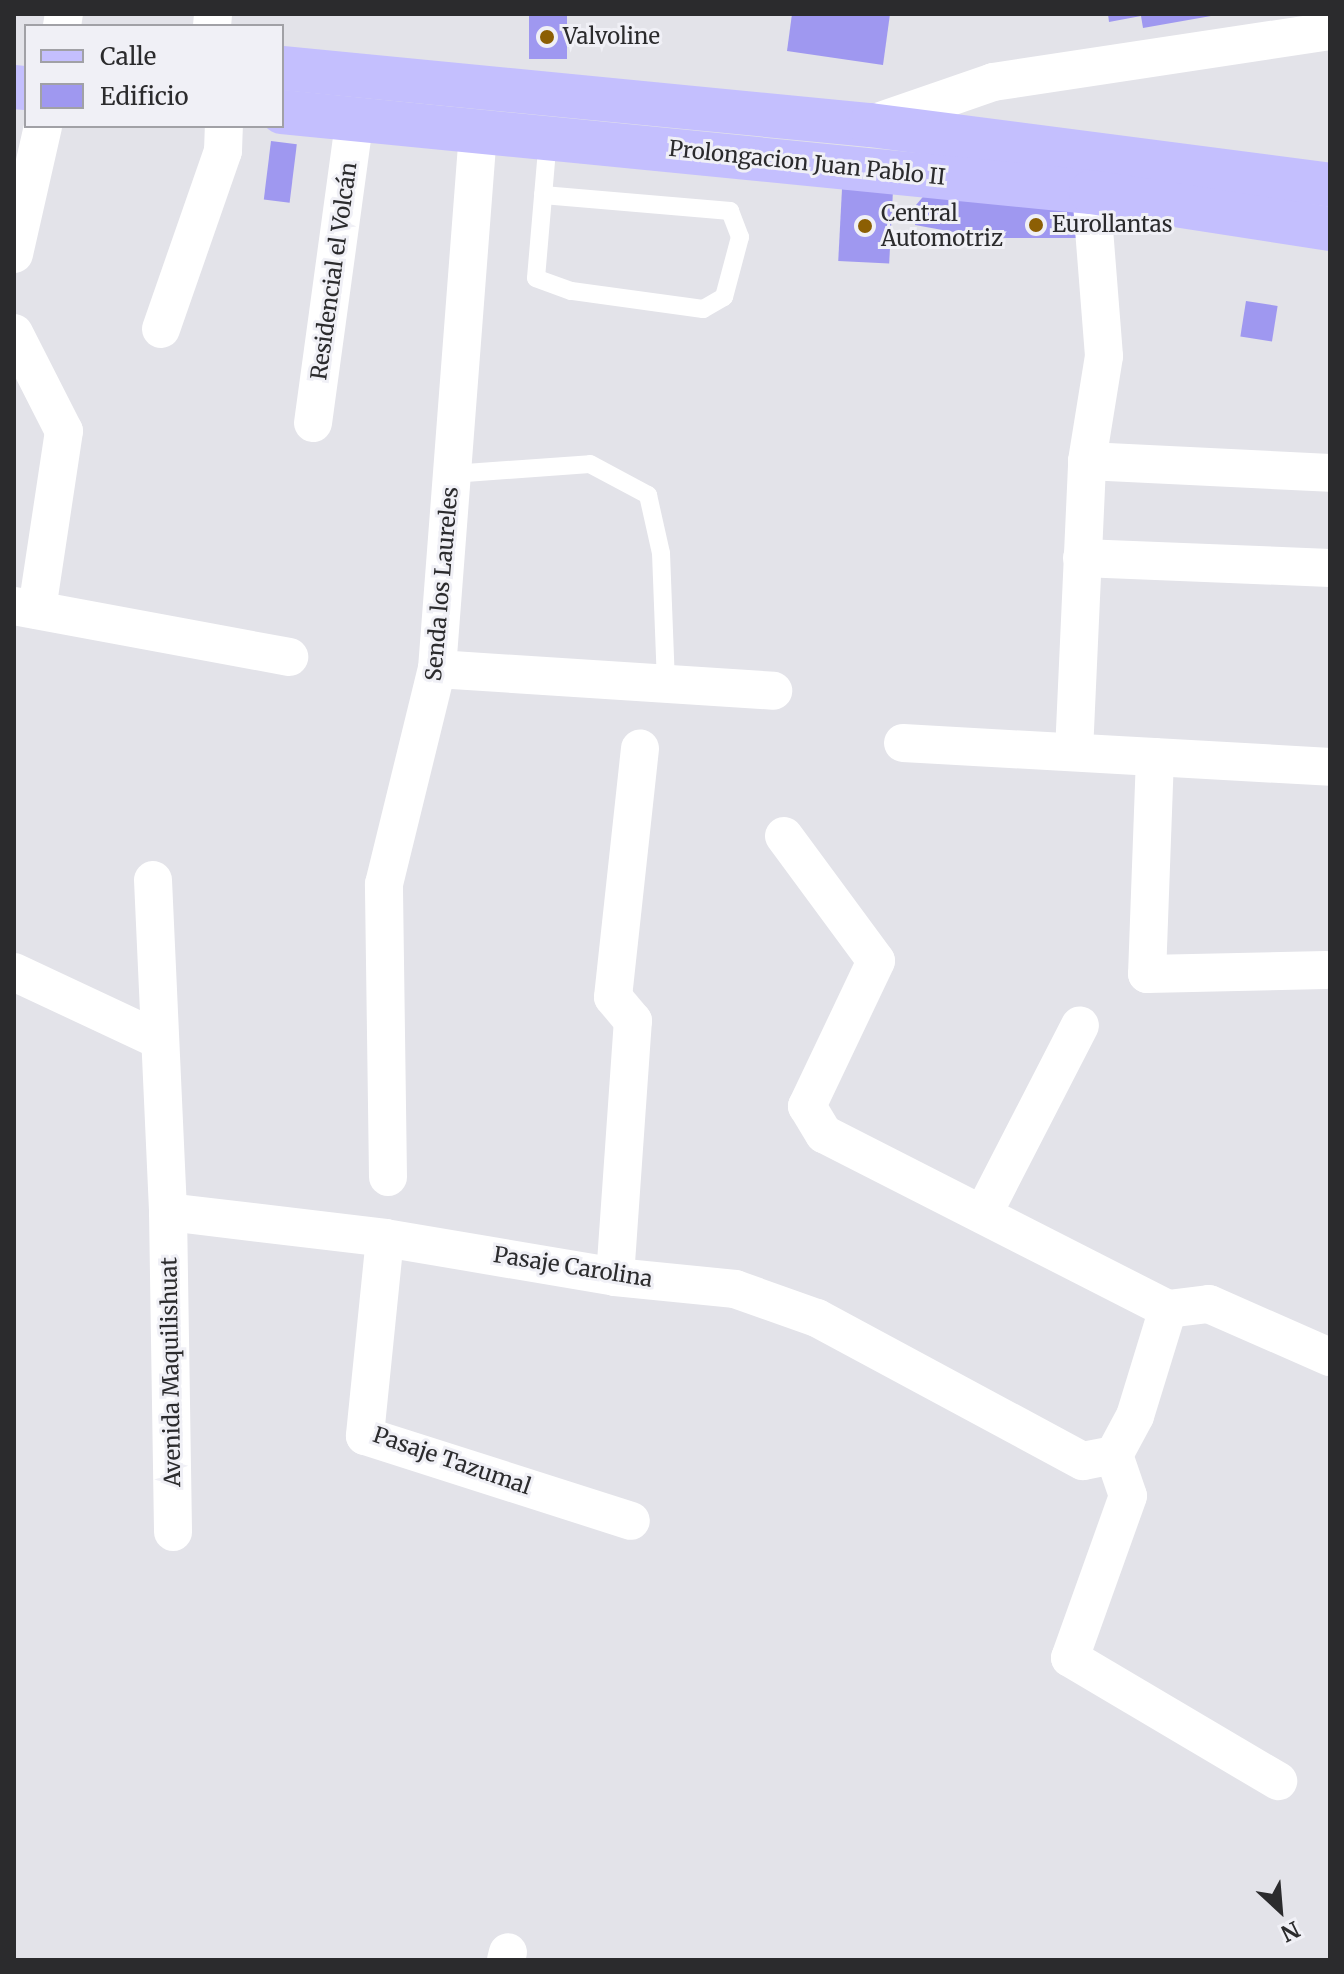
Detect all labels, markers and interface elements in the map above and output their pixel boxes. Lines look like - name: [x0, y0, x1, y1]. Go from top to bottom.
- legend: [24, 24, 284, 128]
- place label: Valvoline: [563, 24, 660, 50]
- marker: Valvoline: [538, 28, 556, 46]
- text: Calle: [100, 41, 156, 72]
- text: Edificio: [100, 81, 188, 112]
- street label: Prolongacion Juan Pablo II: [667, 135, 947, 191]
- street label: Residencial el Volcán: [306, 160, 362, 382]
- place label: Central Automotriz: [881, 200, 1003, 252]
- place label: Eurollantas: [1052, 212, 1172, 238]
- marker: Eurollantas: [1027, 216, 1045, 234]
- marker: Central Automotriz: [856, 217, 874, 235]
- street label: Senda los Laureles: [420, 486, 464, 682]
- street label: Pasaje Carolina: [492, 1241, 654, 1293]
- street label: Avenida Maquilishuat: [156, 1257, 186, 1487]
- street label: Pasaje Tazumal: [370, 1422, 534, 1500]
- north arrow: [1240, 1870, 1320, 1950]
- text: N: [1277, 1915, 1304, 1948]

